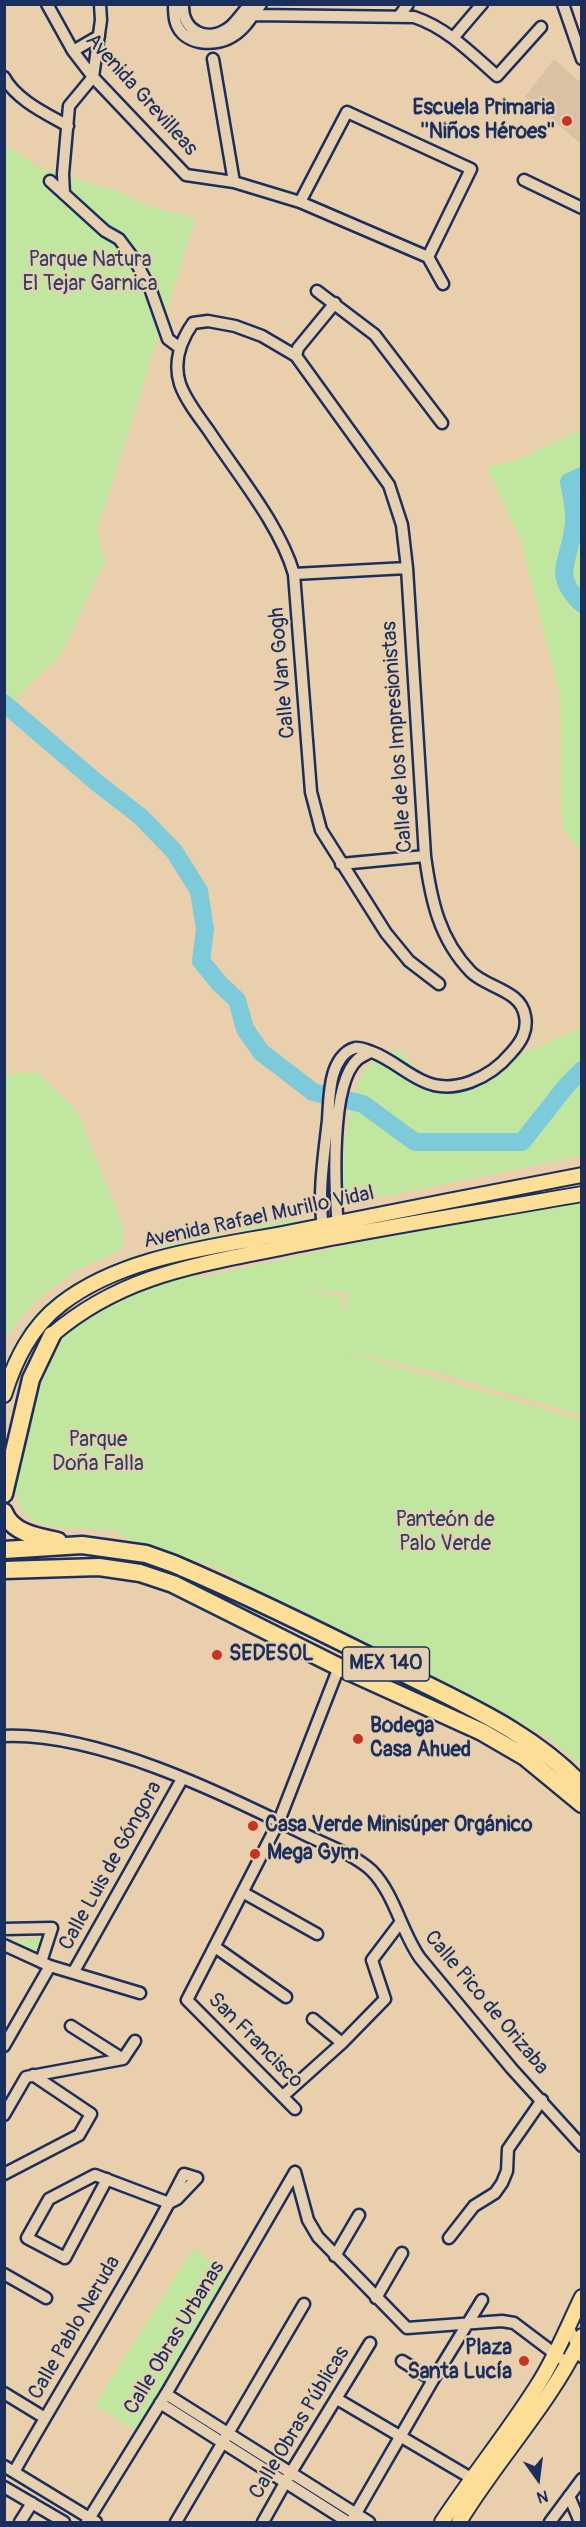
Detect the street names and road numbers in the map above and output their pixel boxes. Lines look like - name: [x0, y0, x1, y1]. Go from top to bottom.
- street label: Avenida Grevilleas: [79, 29, 203, 161]
- street label: Calle Van Gogh: [265, 606, 301, 740]
- street label: Calle de los Impresionistas: [377, 620, 419, 854]
- street label: Avenida Rafael Murillo Vidal: [141, 1181, 377, 1255]
- road number: MEX 140: [342, 1647, 430, 1681]
- street label: Calle Luis de Góngora: [54, 1777, 168, 1955]
- street label: Calle Pico de Orizaba: [418, 1926, 554, 2080]
- street label: San Francisco: [202, 1988, 308, 2094]
- street label: Calle Pablo Neruda: [24, 2252, 126, 2404]
- street label: Calle Obras Urbanas: [119, 2257, 231, 2419]
- street label: Calle Obras Públicas: [244, 2342, 356, 2504]

